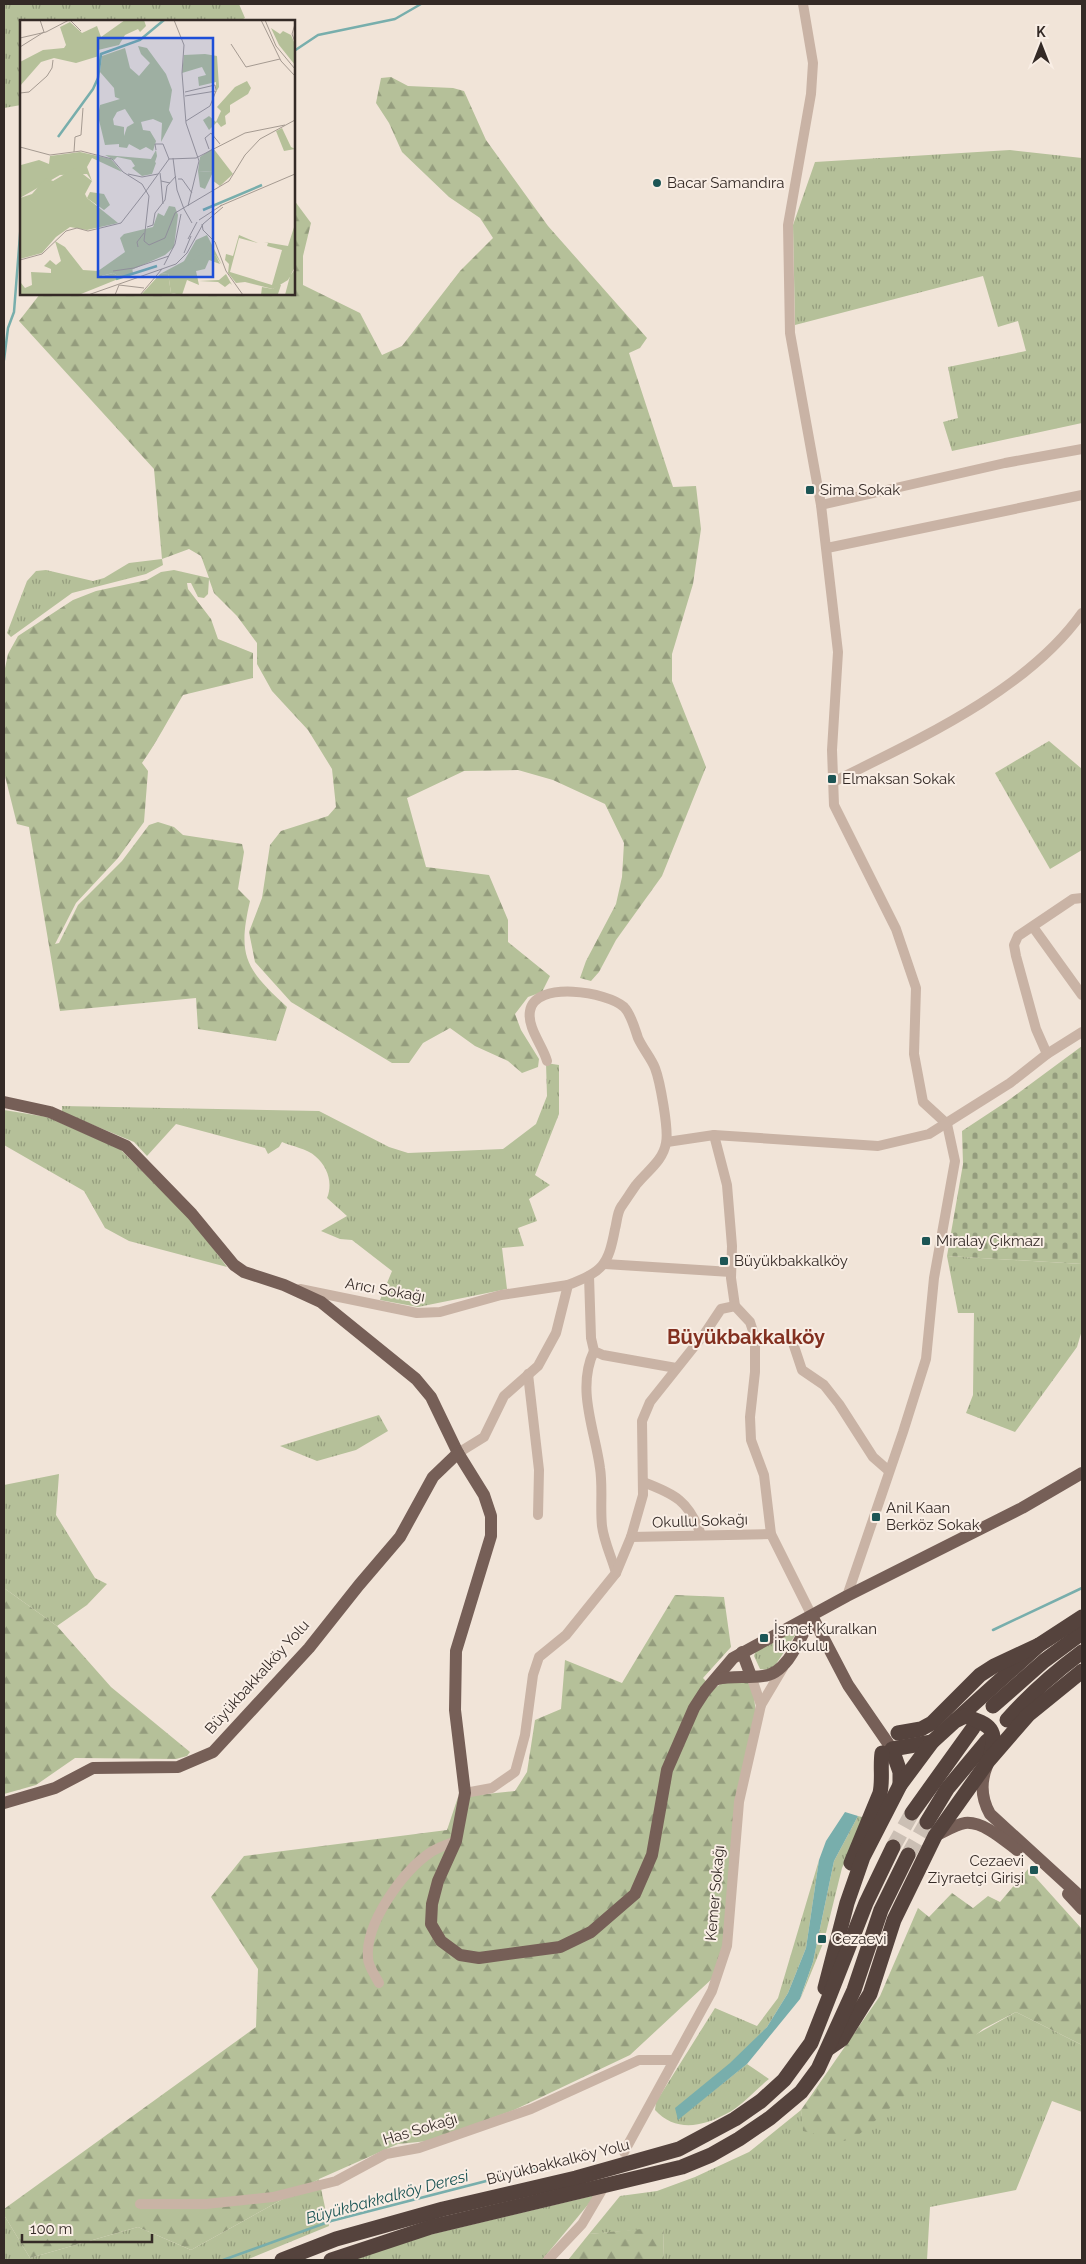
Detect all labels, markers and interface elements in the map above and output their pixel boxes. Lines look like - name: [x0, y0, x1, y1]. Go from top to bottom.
- inset map: [20, 20, 295, 295]
- north arrow: [1016, 20, 1066, 70]
- text: K: [1036, 24, 1046, 40]
- place label: Bacar Samandıra: [667, 174, 784, 192]
- marker: Bacar Samandıra: [651, 177, 663, 189]
- place label: Sima Sokak: [820, 481, 900, 499]
- marker: Sima Sokak: [804, 484, 816, 496]
- place label: Elmaksan Sokak: [842, 770, 955, 788]
- marker: Elmaksan Sokak: [826, 773, 838, 785]
- place label: Miralay Çıkmazı: [936, 1232, 1044, 1250]
- marker: Miralay Çıkmazı: [920, 1235, 932, 1247]
- place label: Büyükbakkalköy: [734, 1252, 848, 1270]
- marker: Büyükbakkalköy: [718, 1255, 730, 1267]
- street label: Arıcı Sokağı: [344, 1274, 426, 1306]
- district label: Büyükbakkalköy: [667, 1325, 825, 1349]
- place label: Anil Kaan Berköz Sokak: [886, 1499, 980, 1534]
- street label: Okullu Sokağı: [652, 1510, 748, 1532]
- marker: Anil Kaan Berköz Sokak: [870, 1511, 882, 1523]
- street label: Büyükbakkalköy Yolu: [201, 1616, 313, 1738]
- place label: İsmet Kuralkan İlkokulu: [774, 1619, 877, 1655]
- marker: İsmet Kuralkan İlkokulu: [758, 1632, 770, 1644]
- street label: Kemer Sokağı: [702, 1844, 728, 1942]
- place label: Cezaevi Ziyraetçi Girişi: [928, 1852, 1024, 1887]
- marker: Cezaevi Ziyraetçi Girişi: [1028, 1864, 1040, 1876]
- place label: Cezaevi: [832, 1930, 886, 1948]
- marker: Cezaevi: [816, 1933, 828, 1945]
- street label: Has Sokağı: [381, 2109, 459, 2149]
- street label: Büyükbakkalköy Yolu: [485, 2135, 632, 2189]
- water label: Büyükbakkalköy Deresi: [304, 2166, 471, 2228]
- scale bar: [22, 2212, 152, 2244]
- text: 100 m: [30, 2220, 72, 2238]

